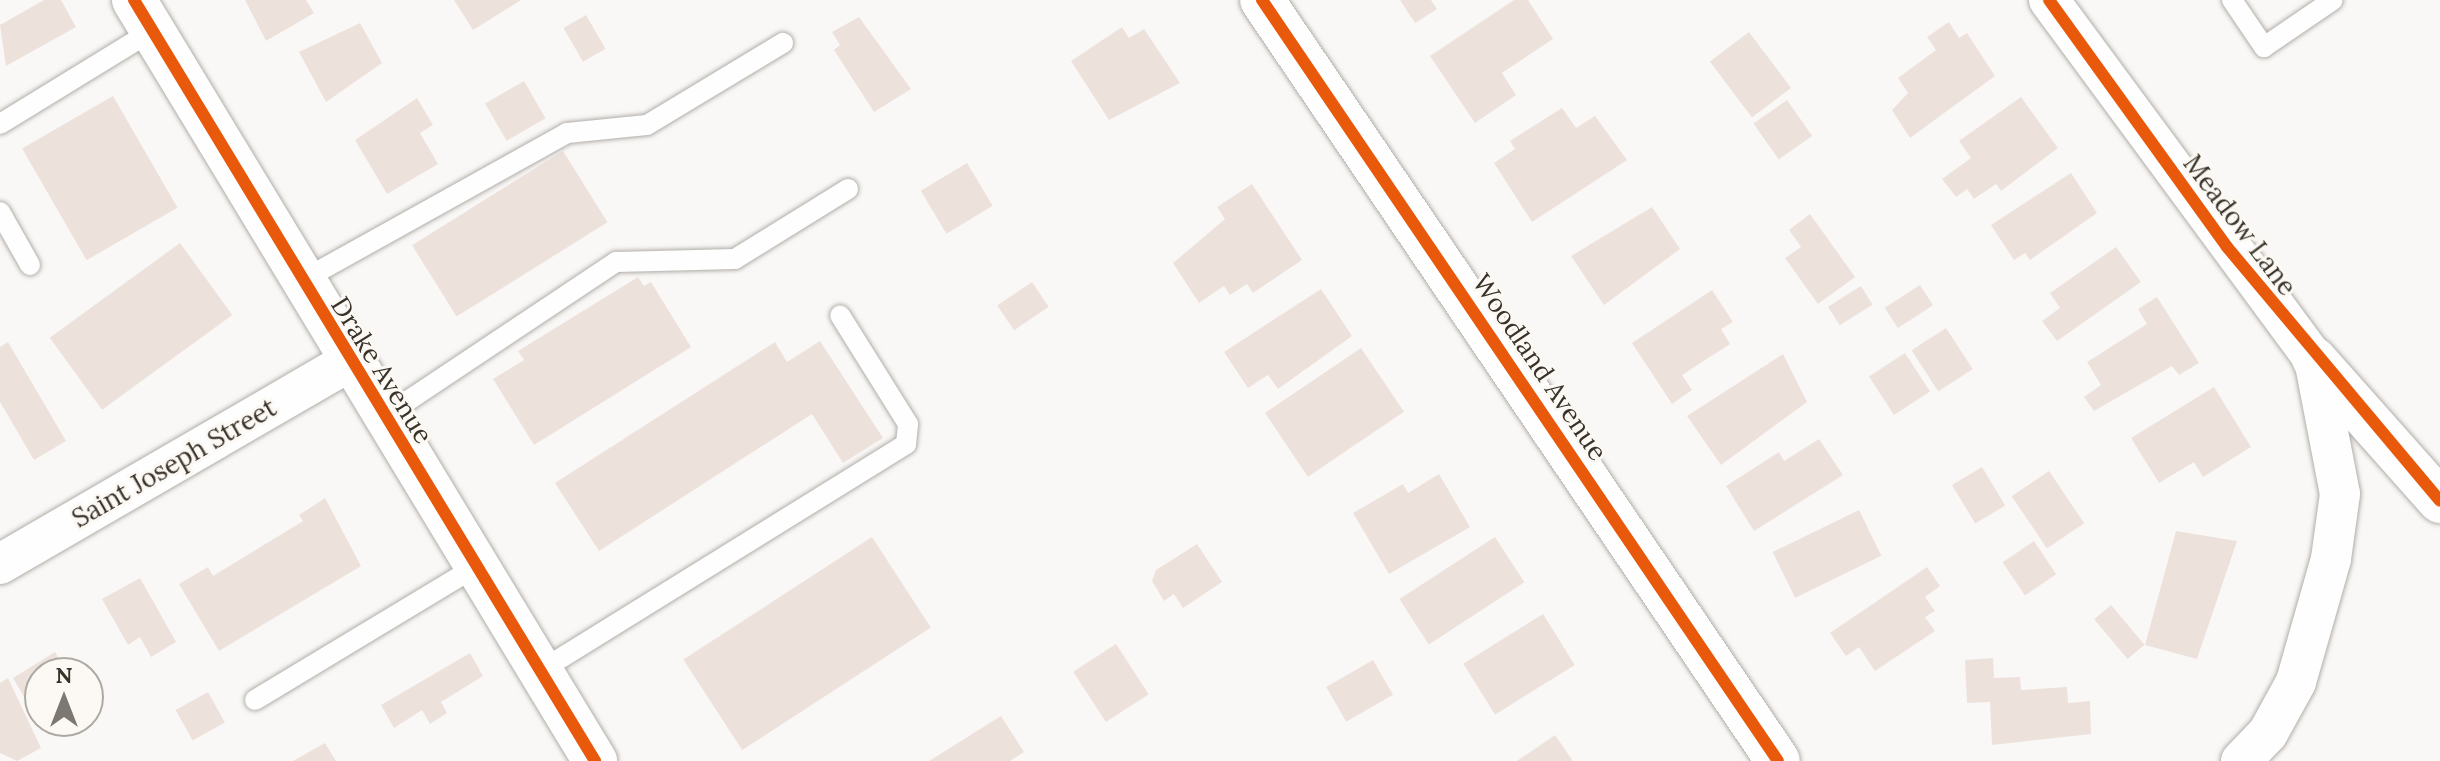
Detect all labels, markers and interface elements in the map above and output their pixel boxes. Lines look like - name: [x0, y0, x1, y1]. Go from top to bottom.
- street label: Meadow Lane: [2177, 148, 2303, 302]
- street label: Woodland Avenue: [1466, 268, 1614, 466]
- street label: Drake Avenue: [325, 291, 439, 449]
- street label: Saint Joseph Street: [66, 392, 282, 534]
- north arrow: [24, 657, 104, 737]
- text: N: [55, 661, 73, 689]

